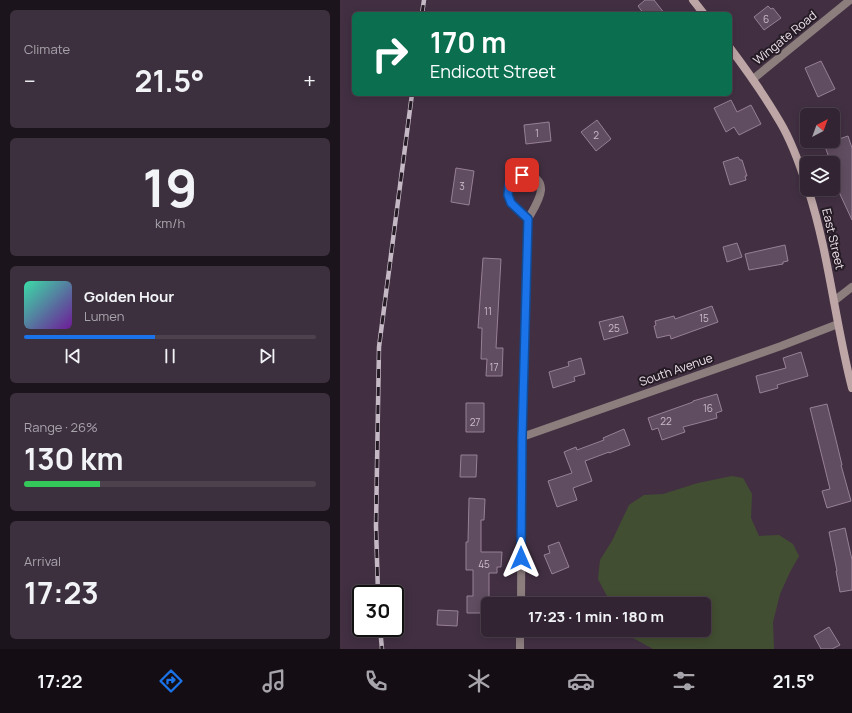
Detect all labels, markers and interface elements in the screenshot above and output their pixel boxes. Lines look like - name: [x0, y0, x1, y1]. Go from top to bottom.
- street label: Wingate Road: [749, 7, 820, 68]
- house number: 6: [763, 12, 769, 26]
- text: 170 m: [430, 23, 506, 61]
- icon: right: [364, 28, 416, 80]
- text: Climate: [24, 40, 70, 58]
- text: Endicott Street: [430, 59, 556, 83]
- text: 21.5°: [135, 60, 205, 101]
- text: −: [24, 66, 36, 96]
- text: +: [303, 66, 316, 96]
- north arrow: [800, 108, 840, 148]
- map controls: [800, 108, 840, 196]
- house number: 1: [535, 126, 539, 140]
- house number: 2: [593, 128, 599, 142]
- text: 19: [142, 152, 198, 223]
- button: layers: [800, 156, 840, 196]
- pin: [505, 158, 539, 192]
- icon: arrive: [511, 164, 533, 186]
- house number: 3: [459, 179, 465, 193]
- street label: East Street: [818, 207, 849, 271]
- text: km/h: [155, 214, 185, 232]
- text: Golden Hour: [84, 286, 174, 307]
- house number: 11: [484, 304, 492, 318]
- text: Lumen: [84, 307, 124, 325]
- house number: 15: [699, 311, 709, 325]
- house number: 25: [608, 321, 620, 335]
- icon: previous: [62, 345, 84, 367]
- icon: pause: [159, 345, 181, 367]
- icon: next: [256, 345, 278, 367]
- street label: South Avenue: [637, 349, 715, 390]
- house number: 17: [490, 360, 498, 374]
- house number: 16: [703, 401, 713, 415]
- house number: 22: [660, 414, 672, 428]
- house number: 27: [470, 415, 480, 429]
- text: Range · 26%: [24, 418, 98, 436]
- text: 130 km: [24, 438, 123, 479]
- position arrow: [500, 537, 542, 579]
- text: Arrival: [24, 552, 61, 570]
- house number: 45: [478, 557, 490, 571]
- text: 17:23: [24, 572, 99, 613]
- speed limit sign: 30: [352, 585, 404, 637]
- text: 17:23 · 1 min · 180 m: [528, 606, 664, 627]
- icon: directions: [157, 667, 185, 695]
- icon: music: [260, 667, 288, 695]
- icon: phone: [362, 667, 390, 695]
- icon: climate: [465, 667, 493, 695]
- icon: car: [567, 667, 595, 695]
- icon: filters: [670, 667, 698, 695]
- text: 17:22: [37, 669, 82, 693]
- text: 21.5°: [773, 669, 815, 693]

